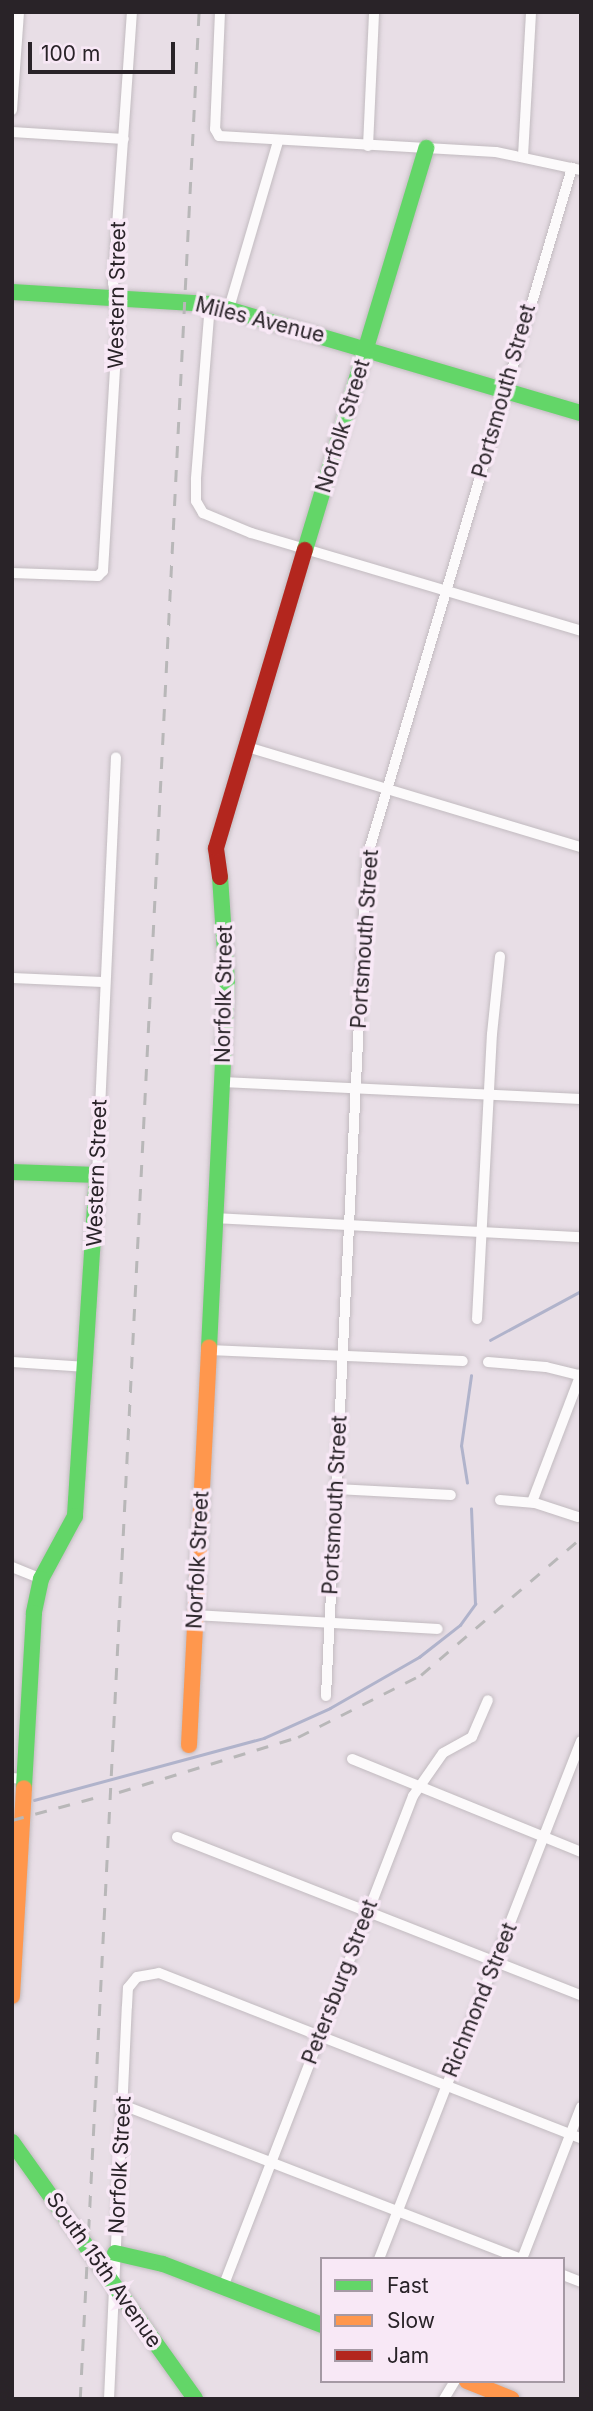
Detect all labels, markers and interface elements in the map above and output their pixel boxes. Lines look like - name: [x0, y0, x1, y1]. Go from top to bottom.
- scale bar: [32, 28, 178, 72]
- text: 100 m: [41, 41, 100, 66]
- street label: Western Street: [103, 221, 131, 369]
- street label: Miles Avenue: [193, 292, 327, 348]
- street label: Portsmouth Street: [467, 301, 541, 481]
- street label: Norfolk Street: [311, 356, 375, 496]
- street label: Portsmouth Street: [346, 848, 384, 1030]
- street label: Norfolk Street: [210, 925, 238, 1063]
- street label: Western Street: [82, 1099, 112, 1247]
- street label: Portsmouth Street: [318, 1415, 352, 1595]
- street label: Norfolk Street: [182, 1490, 214, 1630]
- street label: Petersburg Street: [297, 1896, 383, 2068]
- street label: Richmond Street: [438, 1919, 522, 2081]
- street label: Norfolk Street: [104, 2095, 136, 2235]
- street label: South 15th Avenue: [41, 2187, 167, 2353]
- legend: [320, 2257, 565, 2383]
- text: Fast: [387, 2273, 429, 2298]
- text: Slow: [387, 2308, 435, 2333]
- text: Jam: [387, 2343, 429, 2368]

